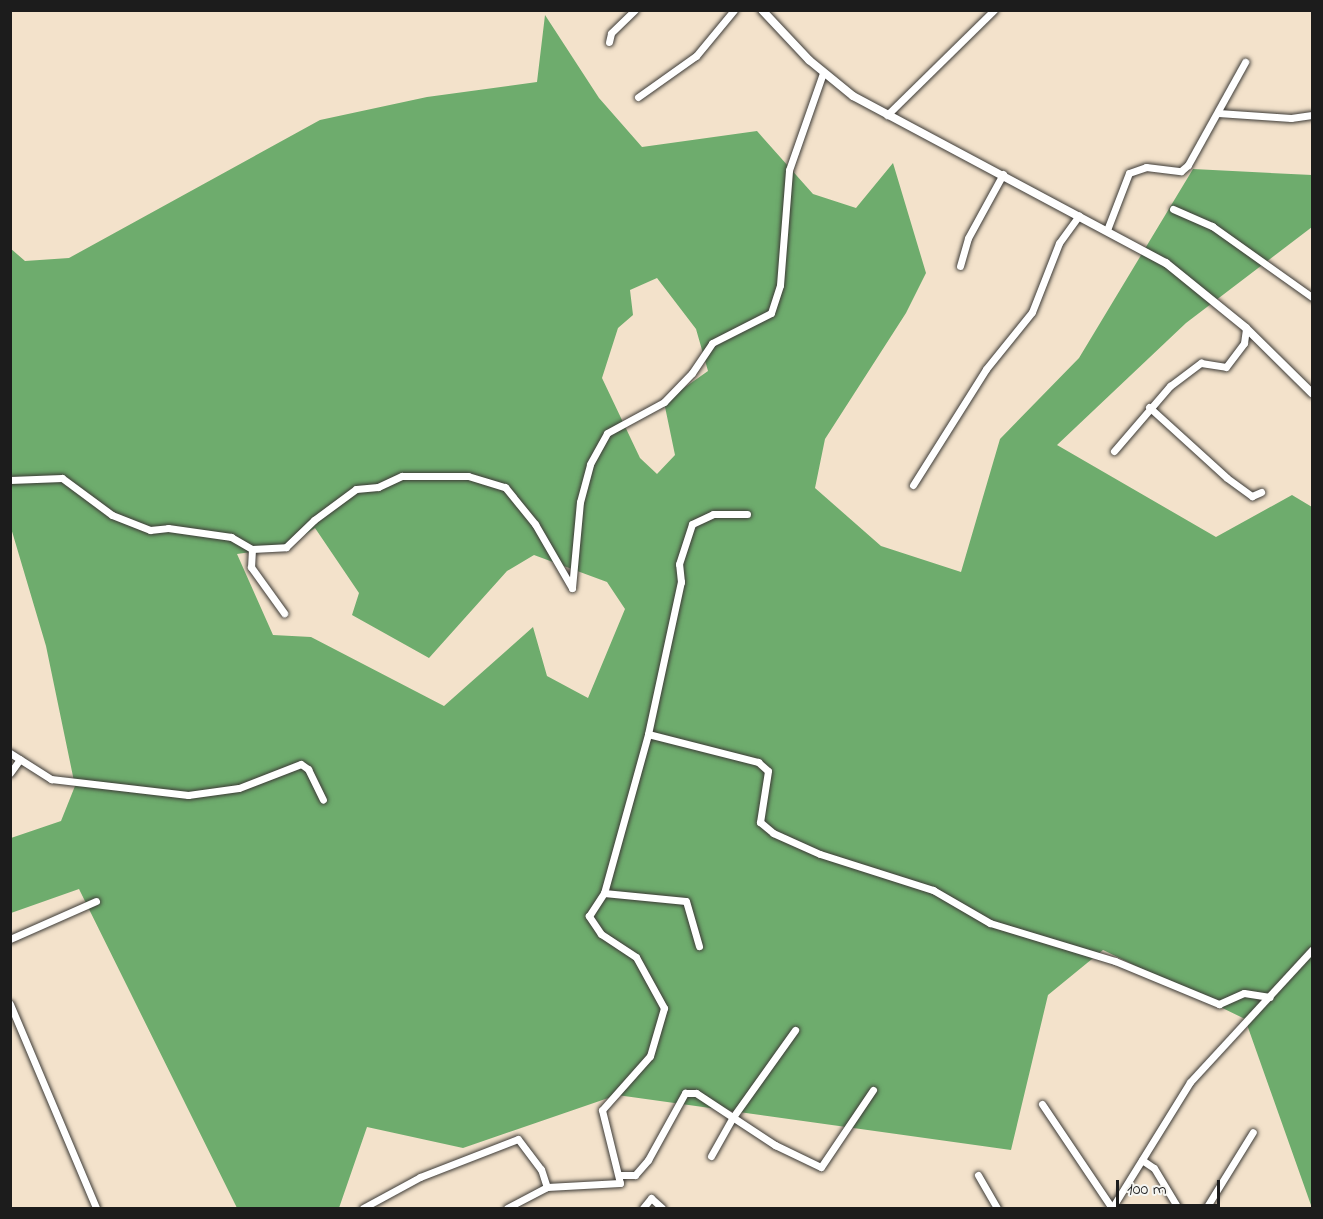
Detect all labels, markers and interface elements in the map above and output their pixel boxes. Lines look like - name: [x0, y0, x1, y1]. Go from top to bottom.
- scale bar: [1119, 1168, 1222, 1206]
- text: 100 m: [1127, 1177, 1167, 1203]

